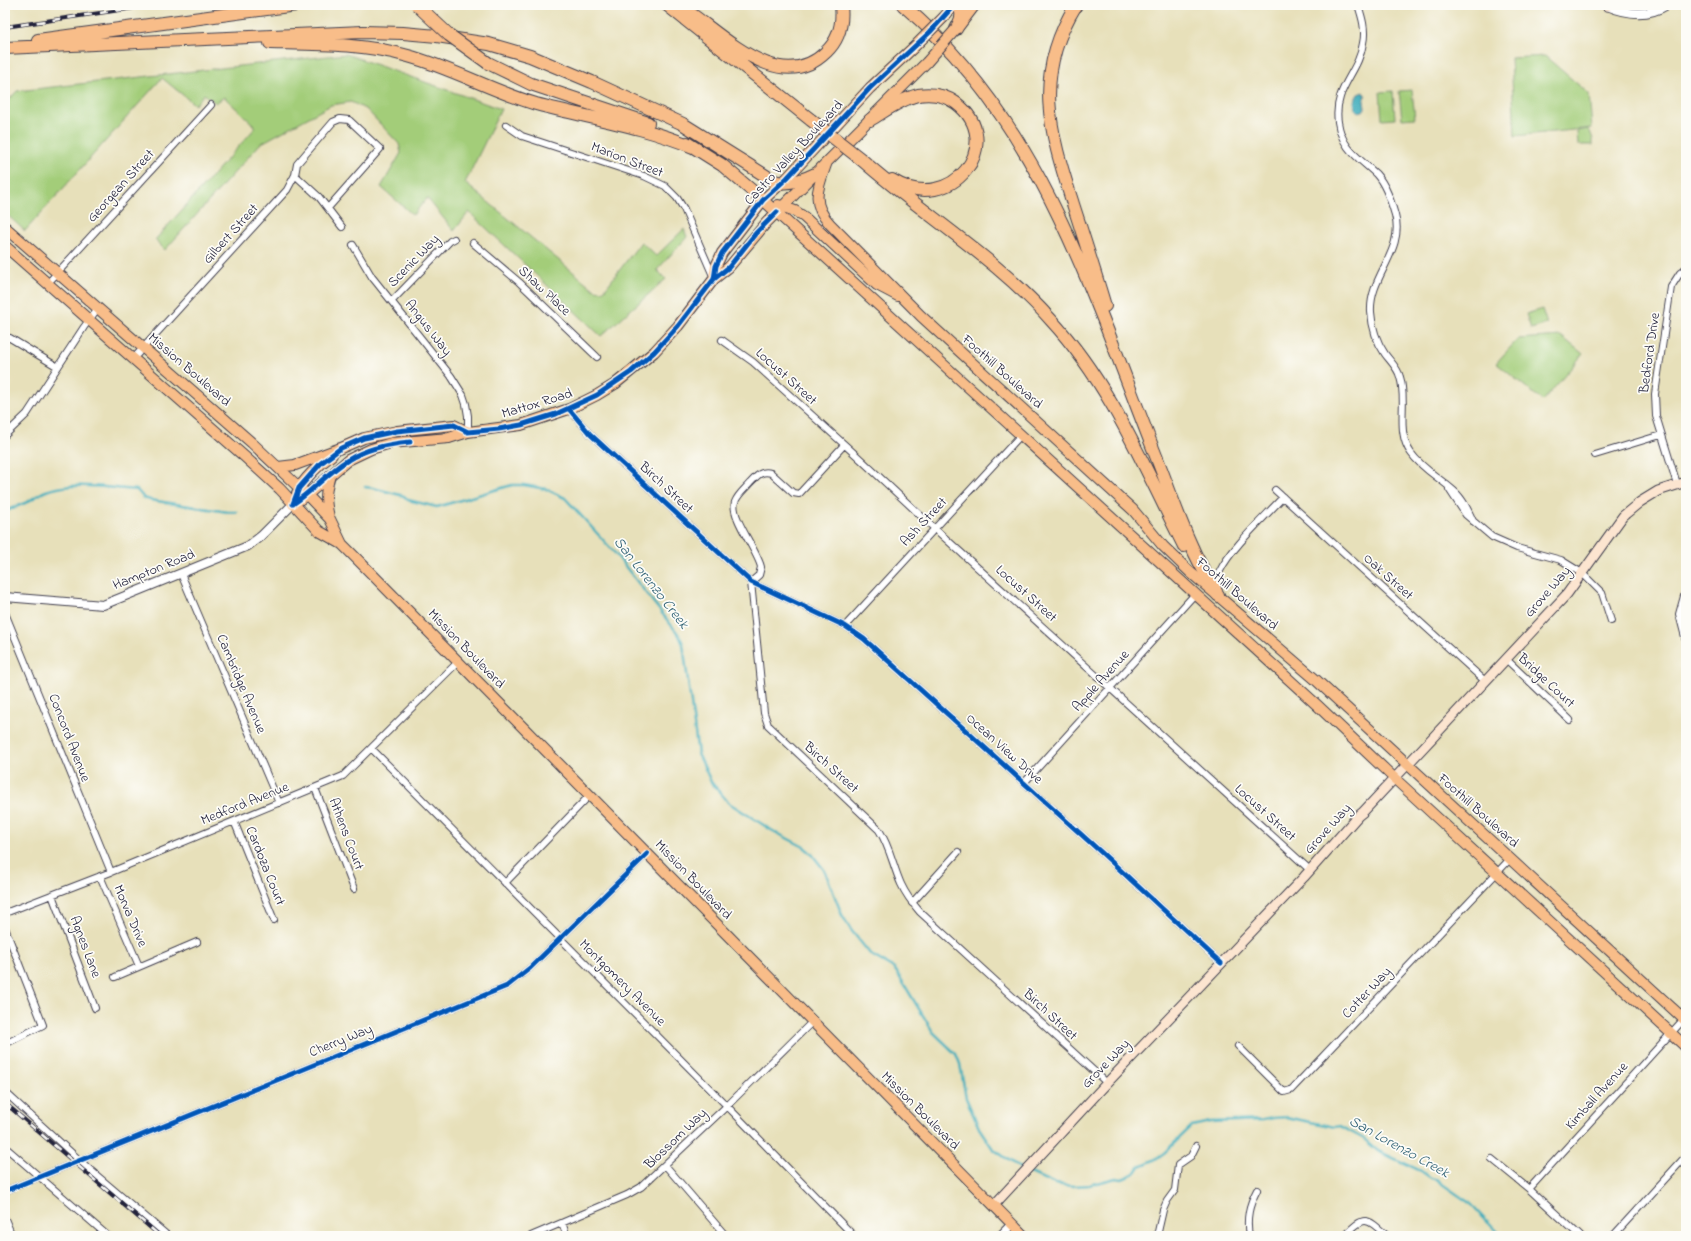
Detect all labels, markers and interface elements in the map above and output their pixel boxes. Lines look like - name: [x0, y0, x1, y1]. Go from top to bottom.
- street label: Castro Valley Boulevard: [740, 96, 849, 211]
- street label: Marion Street: [588, 137, 666, 184]
- street label: Georgean Street: [82, 144, 161, 228]
- street label: Gilbert Street: [198, 199, 264, 269]
- street label: Scenic Way: [383, 230, 446, 293]
- street label: Shaw Place: [513, 261, 576, 322]
- street label: Angus Way: [398, 295, 457, 361]
- street label: Bedford Drive: [1634, 311, 1666, 396]
- street label: Mission Boulevard: [143, 328, 235, 412]
- street label: Foothill Boulevard: [956, 329, 1047, 414]
- street label: Locust Street: [750, 343, 822, 411]
- street label: Mattox Road: [499, 383, 575, 425]
- street label: Birch Street: [633, 456, 698, 519]
- street label: Ash Street: [895, 492, 953, 552]
- water label: San Lorenzo Creek: [608, 532, 695, 635]
- street label: Hampton Road: [110, 544, 198, 596]
- street label: Oak Street: [1358, 549, 1418, 606]
- street label: Foothill Boulevard: [1191, 552, 1283, 636]
- street label: Locust Street: [990, 560, 1062, 628]
- street label: Grove Way: [1520, 561, 1577, 623]
- street label: Mission Boulevard: [422, 604, 510, 694]
- street label: Cambridge Avenue: [210, 631, 272, 738]
- street label: Apple Avenue: [1067, 645, 1135, 717]
- street label: Bridge Court: [1511, 648, 1580, 714]
- street label: Concord Avenue: [43, 691, 96, 786]
- street label: Ocean View Drive: [961, 709, 1048, 790]
- street label: Birch Street: [798, 737, 863, 799]
- street label: Foothill Boulevard: [1432, 768, 1523, 853]
- street label: Medford Avenue: [198, 777, 293, 831]
- street label: Locust Street: [1229, 779, 1301, 847]
- street label: Athens Court: [323, 795, 369, 873]
- street label: Grove Way: [1299, 799, 1357, 860]
- street label: Cardoza Court: [240, 823, 291, 909]
- street label: Mission Boulevard: [649, 835, 737, 925]
- street label: Morva Drive: [107, 882, 153, 951]
- street label: Agnes Lane: [63, 913, 107, 982]
- street label: Montgomery Avenue: [573, 935, 671, 1033]
- street label: Cotter Way: [1337, 962, 1398, 1024]
- street label: Birch Street: [1017, 983, 1082, 1046]
- street label: Cherry Way: [306, 1019, 376, 1064]
- street label: Grove Way: [1077, 1034, 1136, 1094]
- street label: Kimball Avenue: [1561, 1057, 1634, 1135]
- street label: Mission Boulevard: [876, 1067, 964, 1155]
- street label: Blossom Way: [639, 1103, 713, 1176]
- water label: San Lorenzo Creek: [1345, 1110, 1454, 1184]

